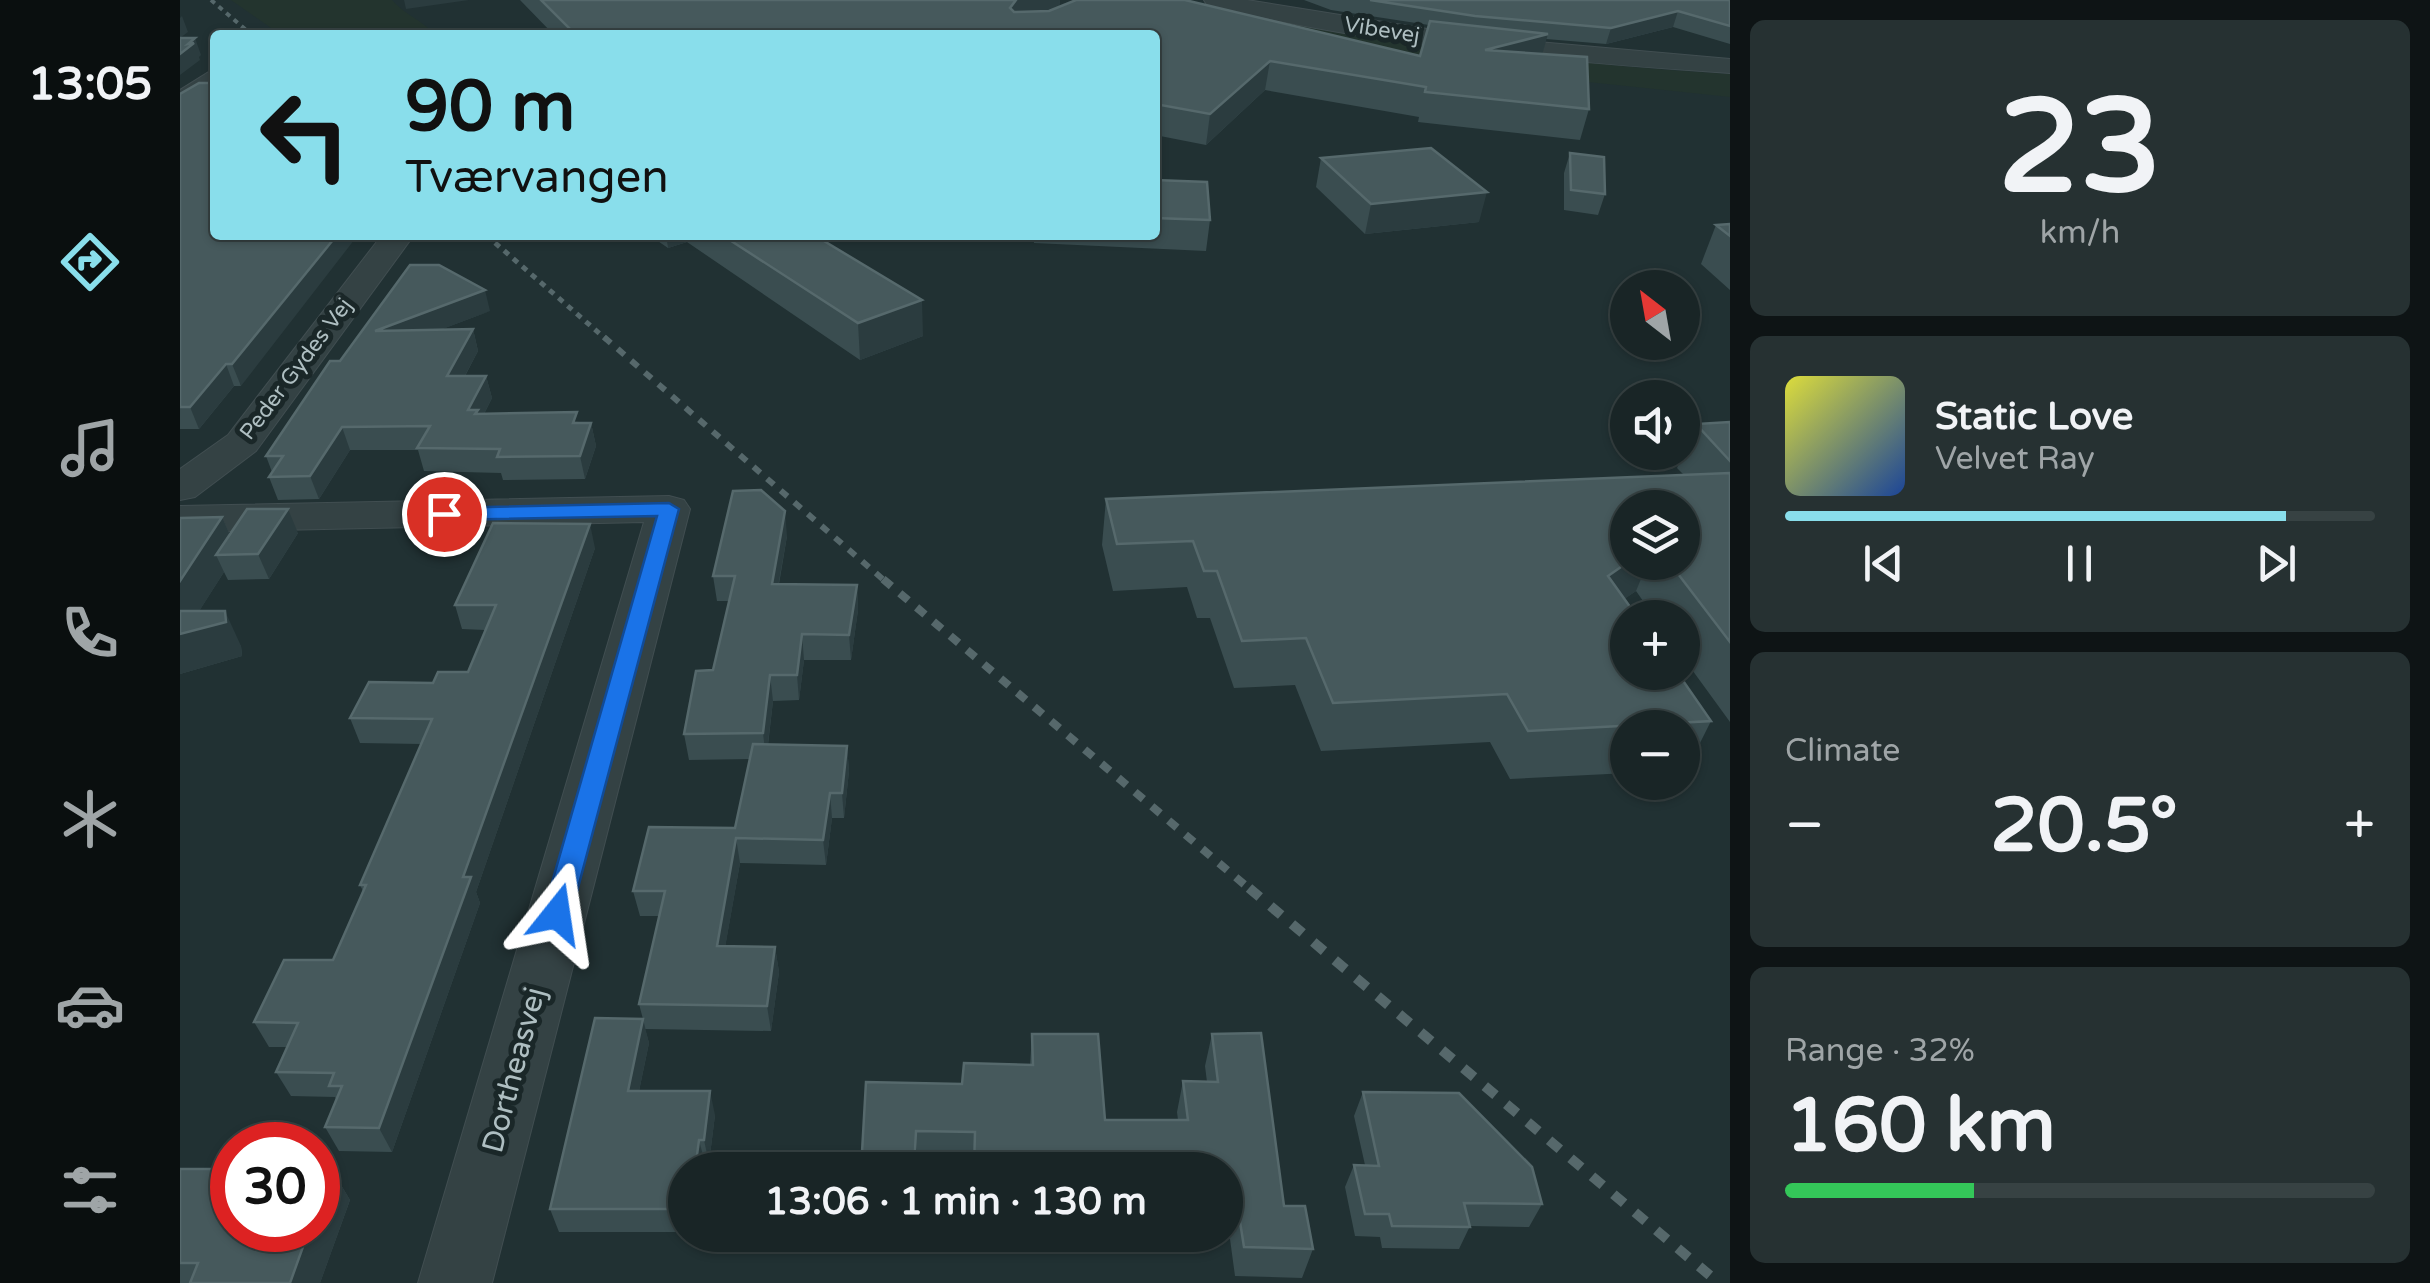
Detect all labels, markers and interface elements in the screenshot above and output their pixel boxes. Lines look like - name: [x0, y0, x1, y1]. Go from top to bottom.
- street label: Vibevej: [1342, 11, 1422, 49]
- text: 13:05: [28, 58, 152, 112]
- text: 90 m: [405, 66, 575, 150]
- icon: left: [240, 70, 370, 200]
- text: 23: [1998, 71, 2162, 227]
- text: Tværvangen: [405, 151, 669, 205]
- text: km/h: [2040, 214, 2120, 252]
- icon: directions: [55, 227, 125, 297]
- north arrow: [1610, 270, 1700, 360]
- map controls: [1610, 270, 1700, 800]
- street label: Peder Gydes Vej: [234, 293, 358, 445]
- button: sound: [1610, 380, 1700, 470]
- text: Static Love: [1935, 394, 2133, 440]
- icon: music: [55, 413, 125, 483]
- text: Velvet Ray: [1935, 440, 2095, 478]
- pin: [402, 472, 487, 557]
- icon: arrive: [417, 487, 472, 542]
- button: layers: [1610, 490, 1700, 580]
- icon: previous: [1856, 536, 1911, 591]
- icon: pause: [2052, 536, 2107, 591]
- icon: next: [2249, 536, 2304, 591]
- icon: phone: [55, 598, 125, 668]
- button: +: [1610, 600, 1700, 690]
- button: −: [1610, 710, 1700, 800]
- text: Climate: [1785, 732, 1900, 770]
- text: 20.5°: [1990, 781, 2178, 871]
- icon: climate: [55, 784, 125, 854]
- text: −: [1785, 793, 1824, 859]
- text: +: [2344, 793, 2375, 859]
- position arrow: [505, 862, 609, 966]
- icon: car: [55, 970, 125, 1040]
- street label: Dortheasvej: [474, 983, 554, 1157]
- text: Range · 32%: [1785, 1032, 1975, 1070]
- text: 160 km: [1785, 1081, 2056, 1171]
- speed limit sign: 30: [210, 1122, 340, 1252]
- icon: filters: [55, 1155, 125, 1225]
- text: 13:06 · 1 min · 130 m: [764, 1179, 1147, 1225]

